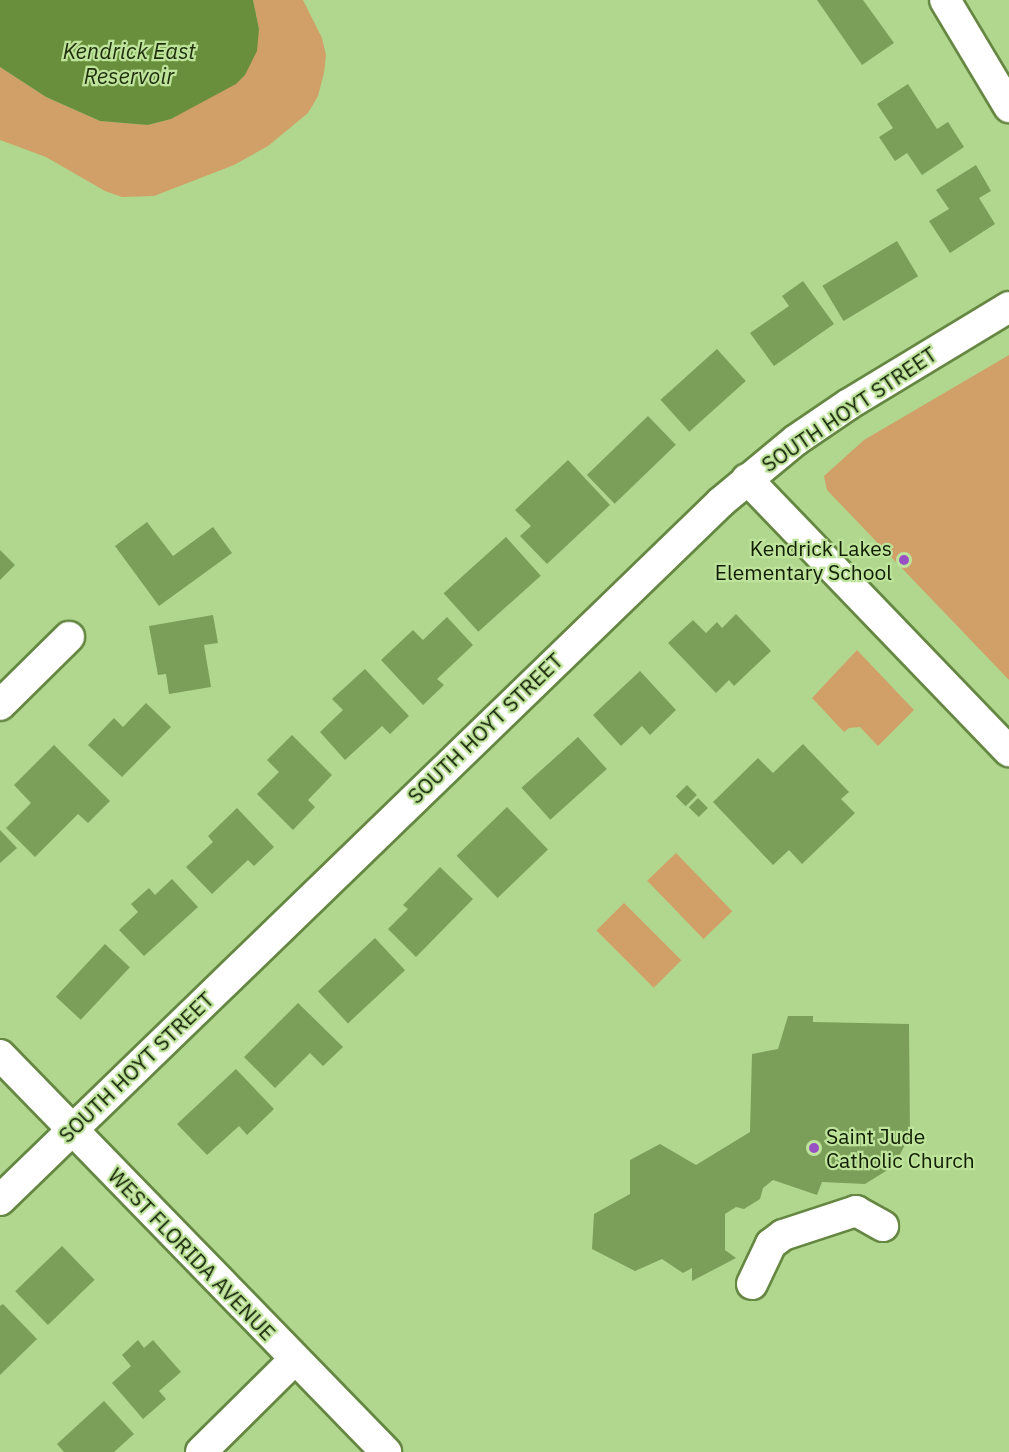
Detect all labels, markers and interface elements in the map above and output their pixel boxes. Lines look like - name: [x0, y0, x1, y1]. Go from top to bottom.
- water label: Kendrick East Reservoir: [63, 37, 195, 88]
- street label: SOUTH HOYT STREET: [757, 341, 941, 477]
- place label: Kendrick Lakes Elementary School: [715, 535, 892, 585]
- marker: Kendrick Lakes Elementary School: [897, 553, 911, 567]
- street label: SOUTH HOYT STREET: [402, 648, 568, 808]
- street label: SOUTH HOYT STREET: [53, 987, 219, 1147]
- place label: Saint Jude Catholic Church: [826, 1123, 975, 1173]
- marker: Saint Jude Catholic Church: [807, 1141, 821, 1155]
- street label: WEST FLORIDA AVENUE: [103, 1163, 281, 1345]

